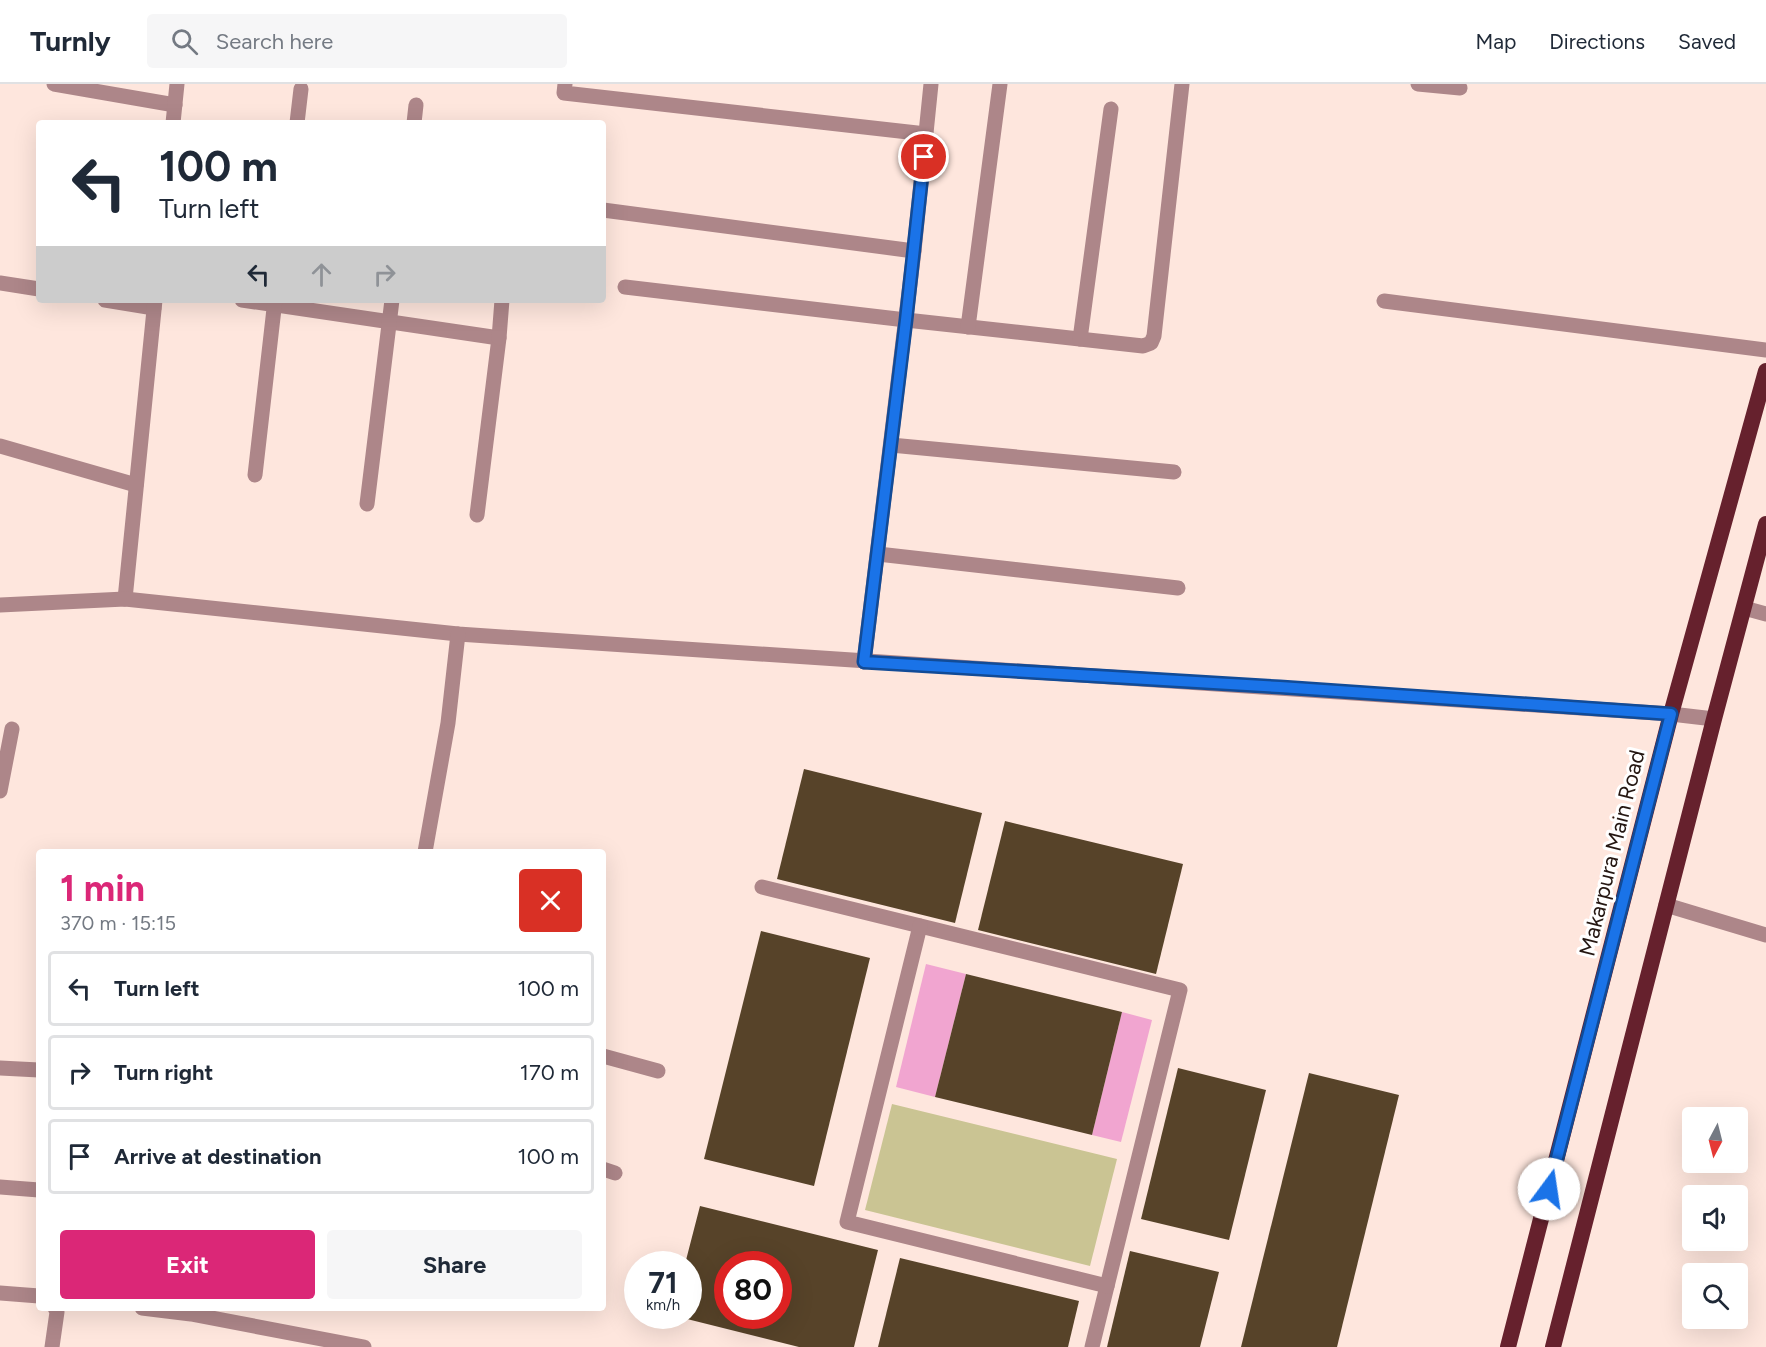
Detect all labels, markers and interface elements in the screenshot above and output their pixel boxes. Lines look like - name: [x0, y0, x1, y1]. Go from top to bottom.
- search box: [147, 14, 567, 68]
- text: Turnly: [30, 24, 111, 58]
- icon: search: [168, 25, 201, 58]
- text: Search here: [216, 28, 333, 55]
- text: Map: [1475, 29, 1516, 54]
- text: Directions: [1549, 29, 1645, 54]
- text: Saved: [1678, 29, 1736, 54]
- pin: [898, 131, 949, 182]
- icon: arrive: [907, 140, 940, 173]
- text: 100 m: [159, 141, 278, 192]
- icon: left: [60, 144, 138, 222]
- text: Turn left: [159, 192, 259, 225]
- icon: left: [242, 258, 275, 291]
- icon: ahead: [305, 258, 338, 291]
- icon: right: [368, 258, 401, 291]
- street label: Makarpura Main Road: [1573, 747, 1651, 959]
- text: 1 min: [60, 867, 145, 910]
- button: close: [519, 869, 582, 932]
- text: 370 m · 15:15: [60, 911, 176, 935]
- icon: left: [63, 972, 96, 1005]
- text: Turn left: [114, 975, 200, 1002]
- text: 100 m: [518, 975, 579, 1002]
- icon: right: [63, 1056, 96, 1089]
- text: Turn right: [114, 1059, 213, 1086]
- text: 170 m: [520, 1059, 579, 1086]
- north arrow: [1682, 1107, 1748, 1173]
- map controls: [1682, 1107, 1748, 1329]
- icon: arrive: [63, 1140, 96, 1173]
- text: Arrive at destination: [114, 1143, 322, 1170]
- text: 100 m: [518, 1143, 579, 1170]
- position arrow: [1517, 1157, 1581, 1221]
- button: sound: [1682, 1185, 1748, 1251]
- button: Exit: [60, 1230, 315, 1299]
- button: Share: [327, 1230, 582, 1299]
- speed limit sign: 80: [714, 1251, 792, 1329]
- button: search: [1682, 1263, 1748, 1329]
- text: 71: [648, 1264, 678, 1301]
- text: km/h: [646, 1296, 680, 1314]

